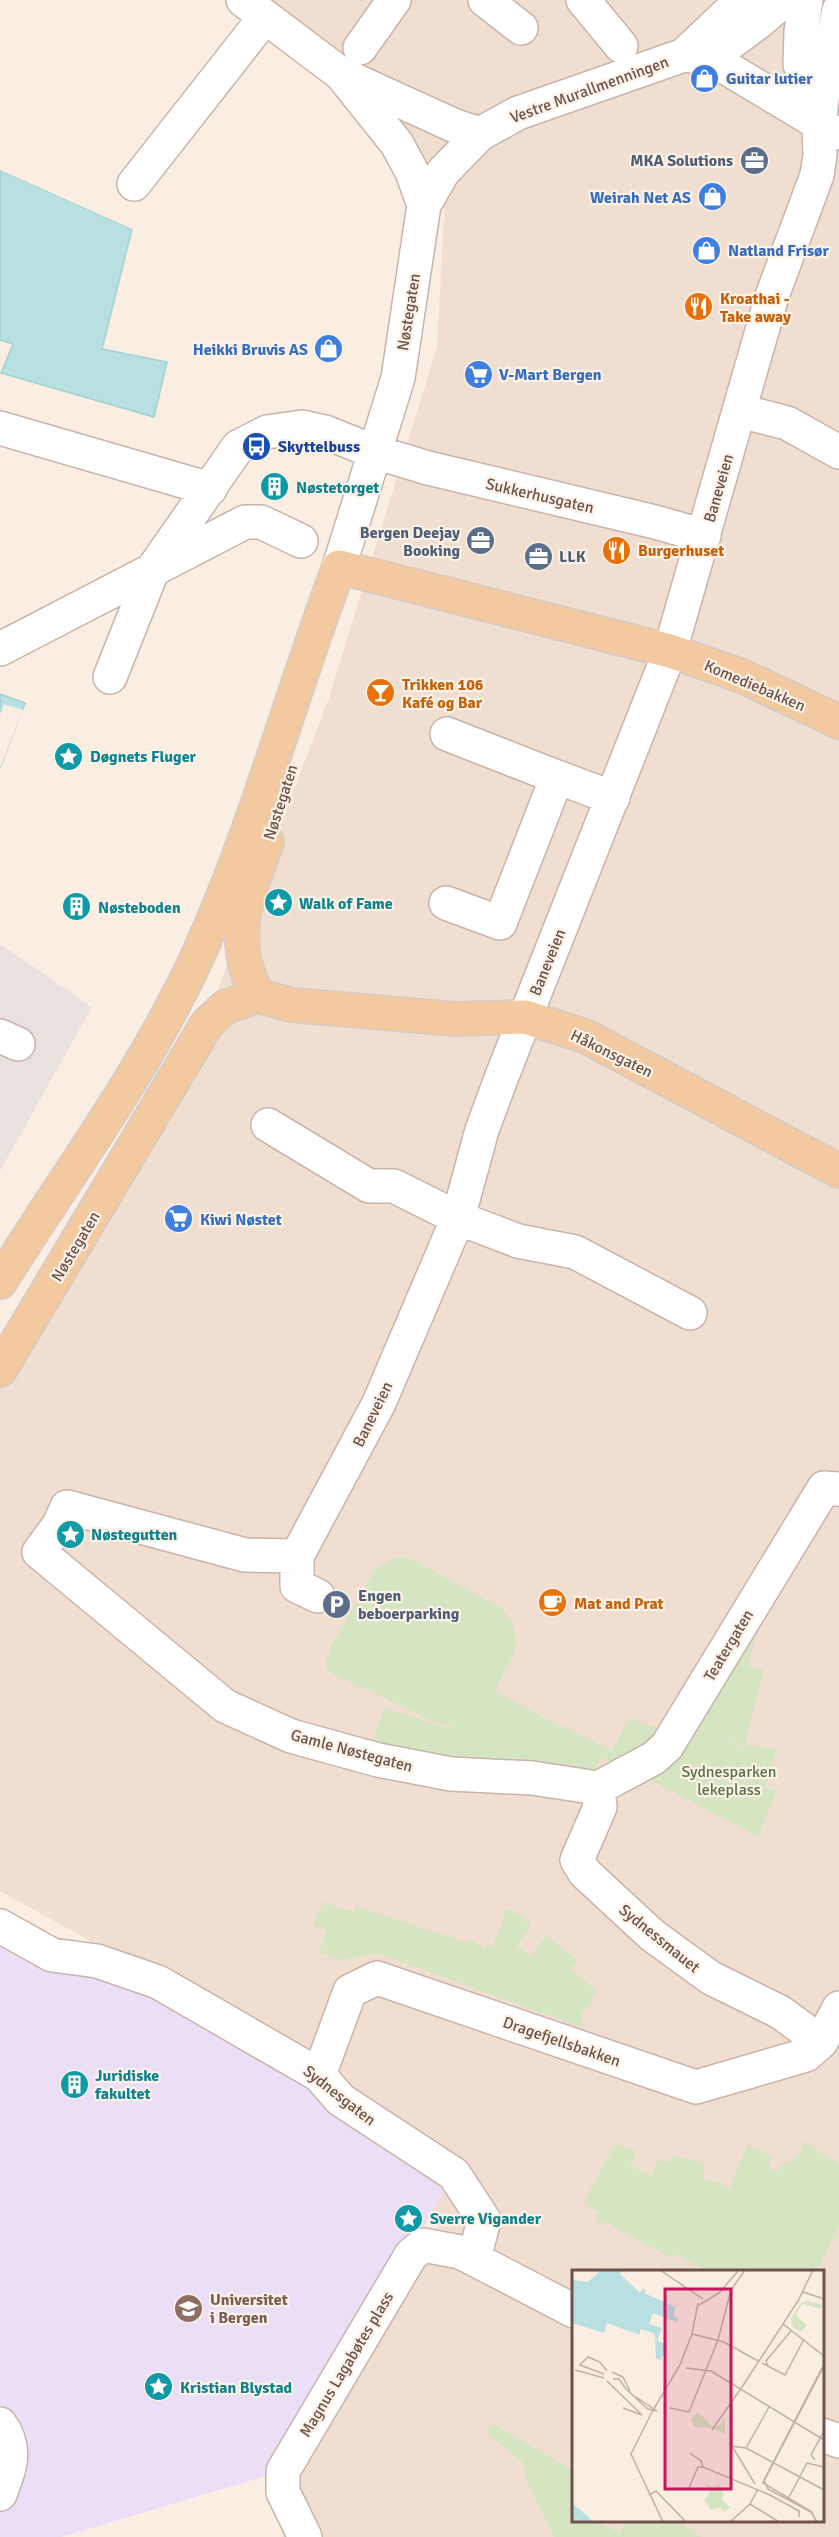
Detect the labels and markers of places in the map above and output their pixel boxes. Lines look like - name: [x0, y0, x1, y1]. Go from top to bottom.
- shop icon: Guitar lutier: [689, 62, 721, 94]
- place label: Guitar lutier: [726, 69, 813, 89]
- office icon: MKA Solutions: [738, 144, 770, 176]
- place label: MKA Solutions: [630, 151, 733, 171]
- shop icon: Weirah Net AS: [696, 181, 728, 213]
- place label: Weirah Net AS: [590, 188, 691, 208]
- shop icon: Natland Frisør: [691, 234, 723, 266]
- place label: Natland Frisør: [728, 241, 829, 261]
- place label: Kroathai - Take away: [720, 289, 791, 327]
- restaurant icon: Kroathai - Take away: [683, 291, 715, 323]
- shop icon: Heikki Bruvis AS: [313, 333, 345, 365]
- place label: Heikki Bruvis AS: [193, 340, 308, 360]
- supermarket icon: V-Mart Bergen: [462, 358, 494, 390]
- place label: V-Mart Bergen: [499, 365, 602, 385]
- bus stop icon: Skyttelbuss: [241, 430, 273, 462]
- place label: Skyttelbuss: [278, 437, 360, 457]
- building icon: Nøstetorget: [259, 471, 291, 503]
- place label: Nøstetorget: [296, 478, 379, 498]
- place label: Bergen Deejay Booking: [360, 523, 460, 561]
- office icon: Bergen Deejay Booking: [465, 525, 497, 557]
- restaurant icon: Burgerhuset: [601, 534, 633, 566]
- office icon: LLK: [522, 540, 554, 572]
- place label: Burgerhuset: [638, 541, 724, 561]
- place label: LLK: [559, 547, 586, 567]
- place label: Trikken 106 Kafé og Bar: [402, 675, 484, 713]
- bar icon: Trikken 106 Kafé og Bar: [365, 677, 397, 709]
- place icon: Døgnets Fluger: [53, 740, 85, 772]
- place label: Døgnets Fluger: [90, 747, 197, 767]
- place icon: Walk of Fame: [262, 887, 294, 919]
- building icon: Nøsteboden: [61, 891, 93, 923]
- place label: Walk of Fame: [299, 894, 393, 914]
- place label: Nøsteboden: [98, 898, 181, 918]
- supermarket icon: Kiwi Nøstet: [163, 1203, 195, 1235]
- place label: Kiwi Nøstet: [200, 1210, 282, 1230]
- place icon: Nøstegutten: [54, 1518, 86, 1550]
- place label: Nøstegutten: [91, 1525, 178, 1545]
- place label: Engen beboerparking: [358, 1586, 460, 1624]
- cafe icon: Mat and Prat: [537, 1587, 569, 1619]
- parking icon: Engen beboerparking: [321, 1588, 353, 1620]
- place label: Mat and Prat: [574, 1594, 664, 1614]
- place label: Juridiske fakultet: [94, 2066, 159, 2104]
- building icon: Juridiske fakultet: [58, 2068, 90, 2100]
- place icon: Sverre Vigander: [393, 2202, 425, 2234]
- place label: Sverre Vigander: [430, 2209, 542, 2229]
- place label: Universitet i Bergen: [210, 2290, 288, 2328]
- school or university icon: Universitet i Bergen: [173, 2292, 205, 2324]
- place icon: Kristian Blystad: [143, 2371, 175, 2403]
- place label: Kristian Blystad: [180, 2378, 293, 2398]

